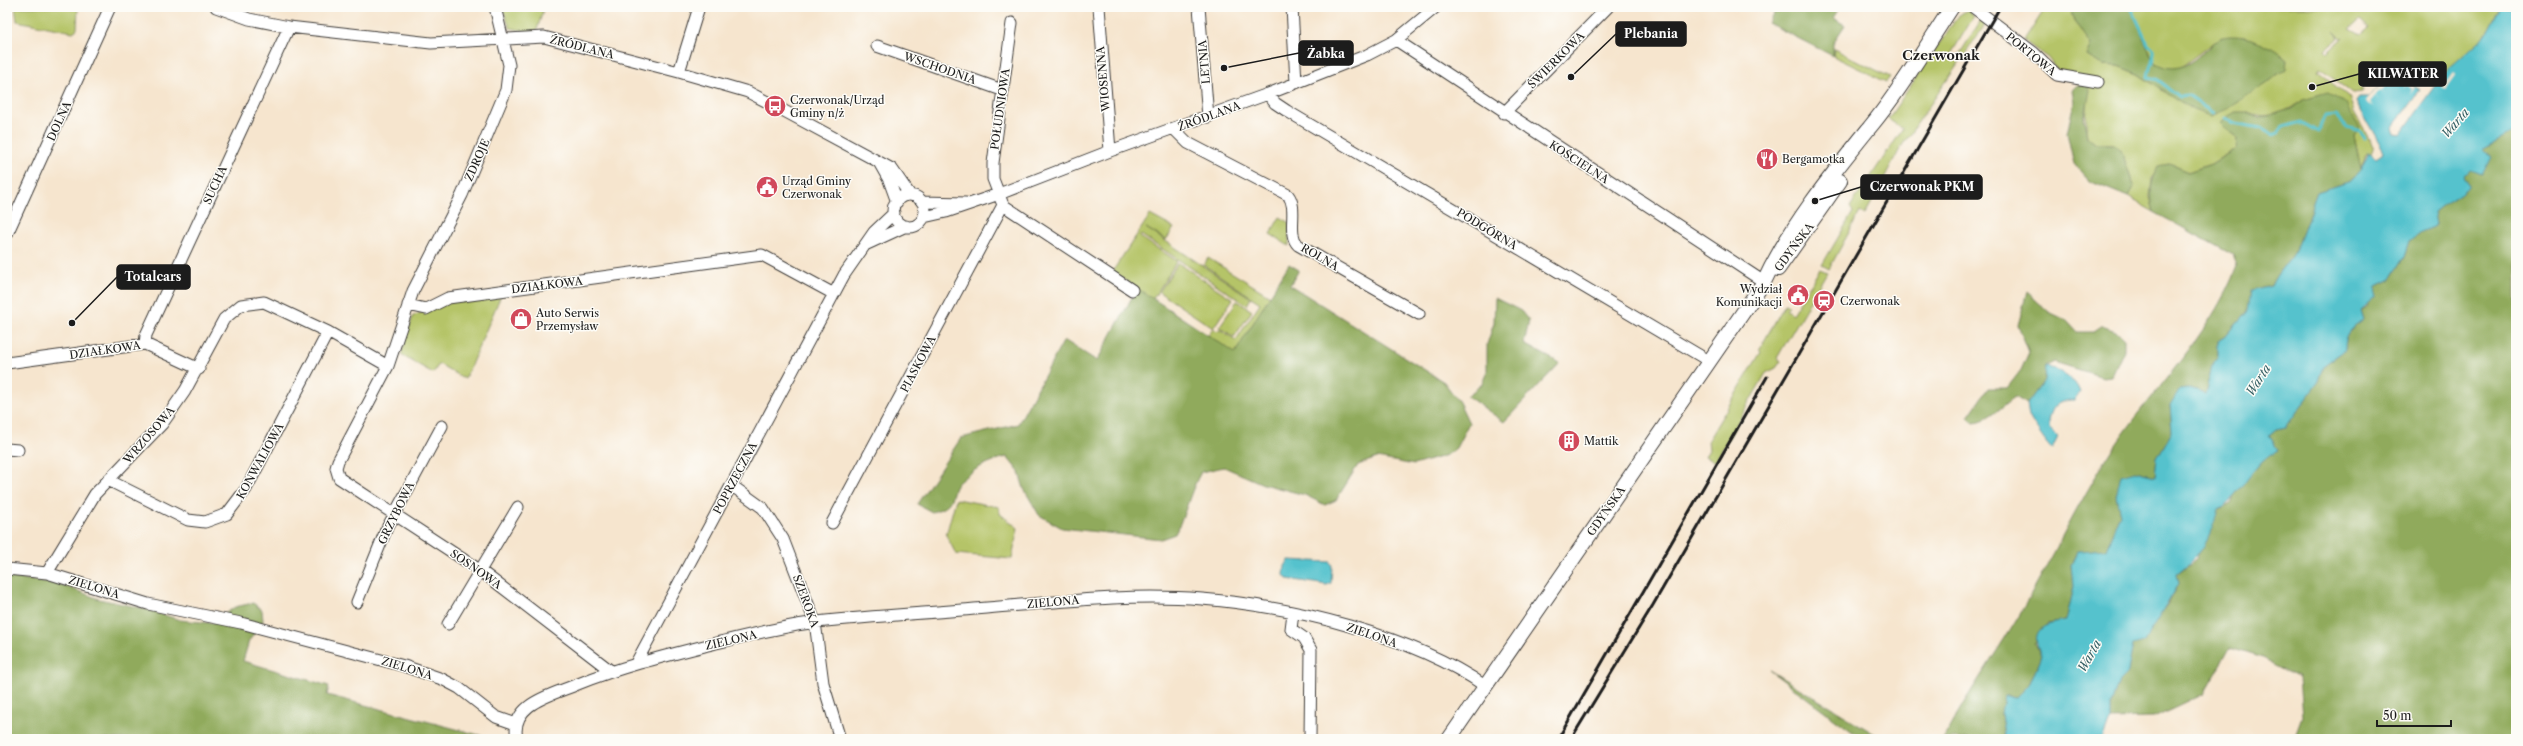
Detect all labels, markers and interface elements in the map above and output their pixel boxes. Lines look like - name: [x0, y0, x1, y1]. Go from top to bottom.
- callout: Plebania: [1616, 22, 1686, 46]
- text: Plebania: [1624, 26, 1679, 41]
- street label: ŚWIERKOWA: [1525, 28, 1588, 91]
- street label: PORTOWA: [2003, 30, 2060, 79]
- street label: ŹRÓDLANA: [548, 32, 616, 62]
- street label: LETNIA: [1195, 38, 1213, 85]
- callout: Żabka: [1299, 41, 1353, 65]
- street label: WIOSENNA: [1093, 45, 1113, 113]
- text: Żabka: [1307, 45, 1346, 61]
- district label: Czerwonak: [1902, 47, 1980, 63]
- street label: WSCHODNIA: [901, 49, 979, 87]
- callout: KILWATER: [2359, 62, 2446, 86]
- text: KILWATER: [2367, 66, 2439, 81]
- street label: POŁUDNIOWA: [987, 67, 1013, 151]
- bus stop icon: Czerwonak/Urząd Gminy n/ż: [762, 93, 788, 119]
- place label: Czerwonak/Urząd Gminy n/ż: [790, 93, 885, 120]
- street label: DOLNA: [44, 98, 75, 143]
- street label: ŹRÓDLANA: [1176, 98, 1243, 134]
- water label: Warta: [2438, 105, 2472, 141]
- street label: ZDROJE: [461, 136, 493, 183]
- street label: KOŚCIELNA: [1547, 138, 1612, 187]
- restaurant icon: Bergamotka: [1754, 146, 1780, 172]
- place label: Bergamotka: [1782, 152, 1845, 166]
- street label: SUCHA: [200, 163, 230, 207]
- public building icon: Urząd Gminy Czerwonak: [754, 174, 780, 200]
- place label: Urząd Gminy Czerwonak: [782, 174, 852, 201]
- callout: Czerwonak PKM: [1861, 175, 1982, 199]
- text: Czerwonak PKM: [1870, 179, 1975, 194]
- street label: PODGÓRNA: [1454, 205, 1521, 253]
- street label: GDYŃSKA: [1771, 219, 1817, 274]
- street label: ROLNA: [1299, 241, 1342, 274]
- callout: Totalcars: [117, 265, 190, 289]
- text: Totalcars: [125, 269, 182, 284]
- street label: DZIAŁKOWA: [510, 274, 584, 296]
- place label: Wydział Komunikacji: [1716, 282, 1783, 309]
- public building icon: Wydział Komunikacji: [1785, 282, 1811, 308]
- station icon: Czerwonak: [1811, 288, 1837, 314]
- place label: Czerwonak: [1840, 294, 1900, 308]
- shop icon: Auto Serwis Przemysław: [508, 306, 534, 332]
- place label: Auto Serwis Przemysław: [535, 306, 599, 333]
- street label: PIASKOWA: [897, 333, 939, 395]
- street label: DZIAŁKOWA: [68, 338, 142, 362]
- water label: Warta: [2242, 361, 2274, 399]
- street label: WRZOSOWA: [120, 403, 178, 467]
- street label: KONWALIOWA: [233, 420, 287, 501]
- building icon: Mattik: [1556, 428, 1582, 454]
- place label: Mattik: [1584, 434, 1619, 448]
- street label: POPRZECZNA: [710, 439, 760, 516]
- street label: GRZYBOWA: [375, 479, 418, 547]
- street label: GDYŃSKA: [1584, 483, 1629, 539]
- street label: SOSNOWA: [448, 546, 505, 592]
- street label: ZIELONA: [67, 573, 122, 602]
- street label: SZEROKA: [790, 573, 822, 630]
- street label: ZIELONA: [1026, 593, 1081, 611]
- street label: ZIELONA: [1345, 620, 1400, 650]
- street label: ZIELONA: [704, 627, 759, 653]
- water label: Warta: [2074, 637, 2104, 675]
- street label: ZIELONA: [380, 654, 435, 683]
- scale bar: [2377, 702, 2451, 728]
- text: 50 m: [2383, 708, 2412, 723]

